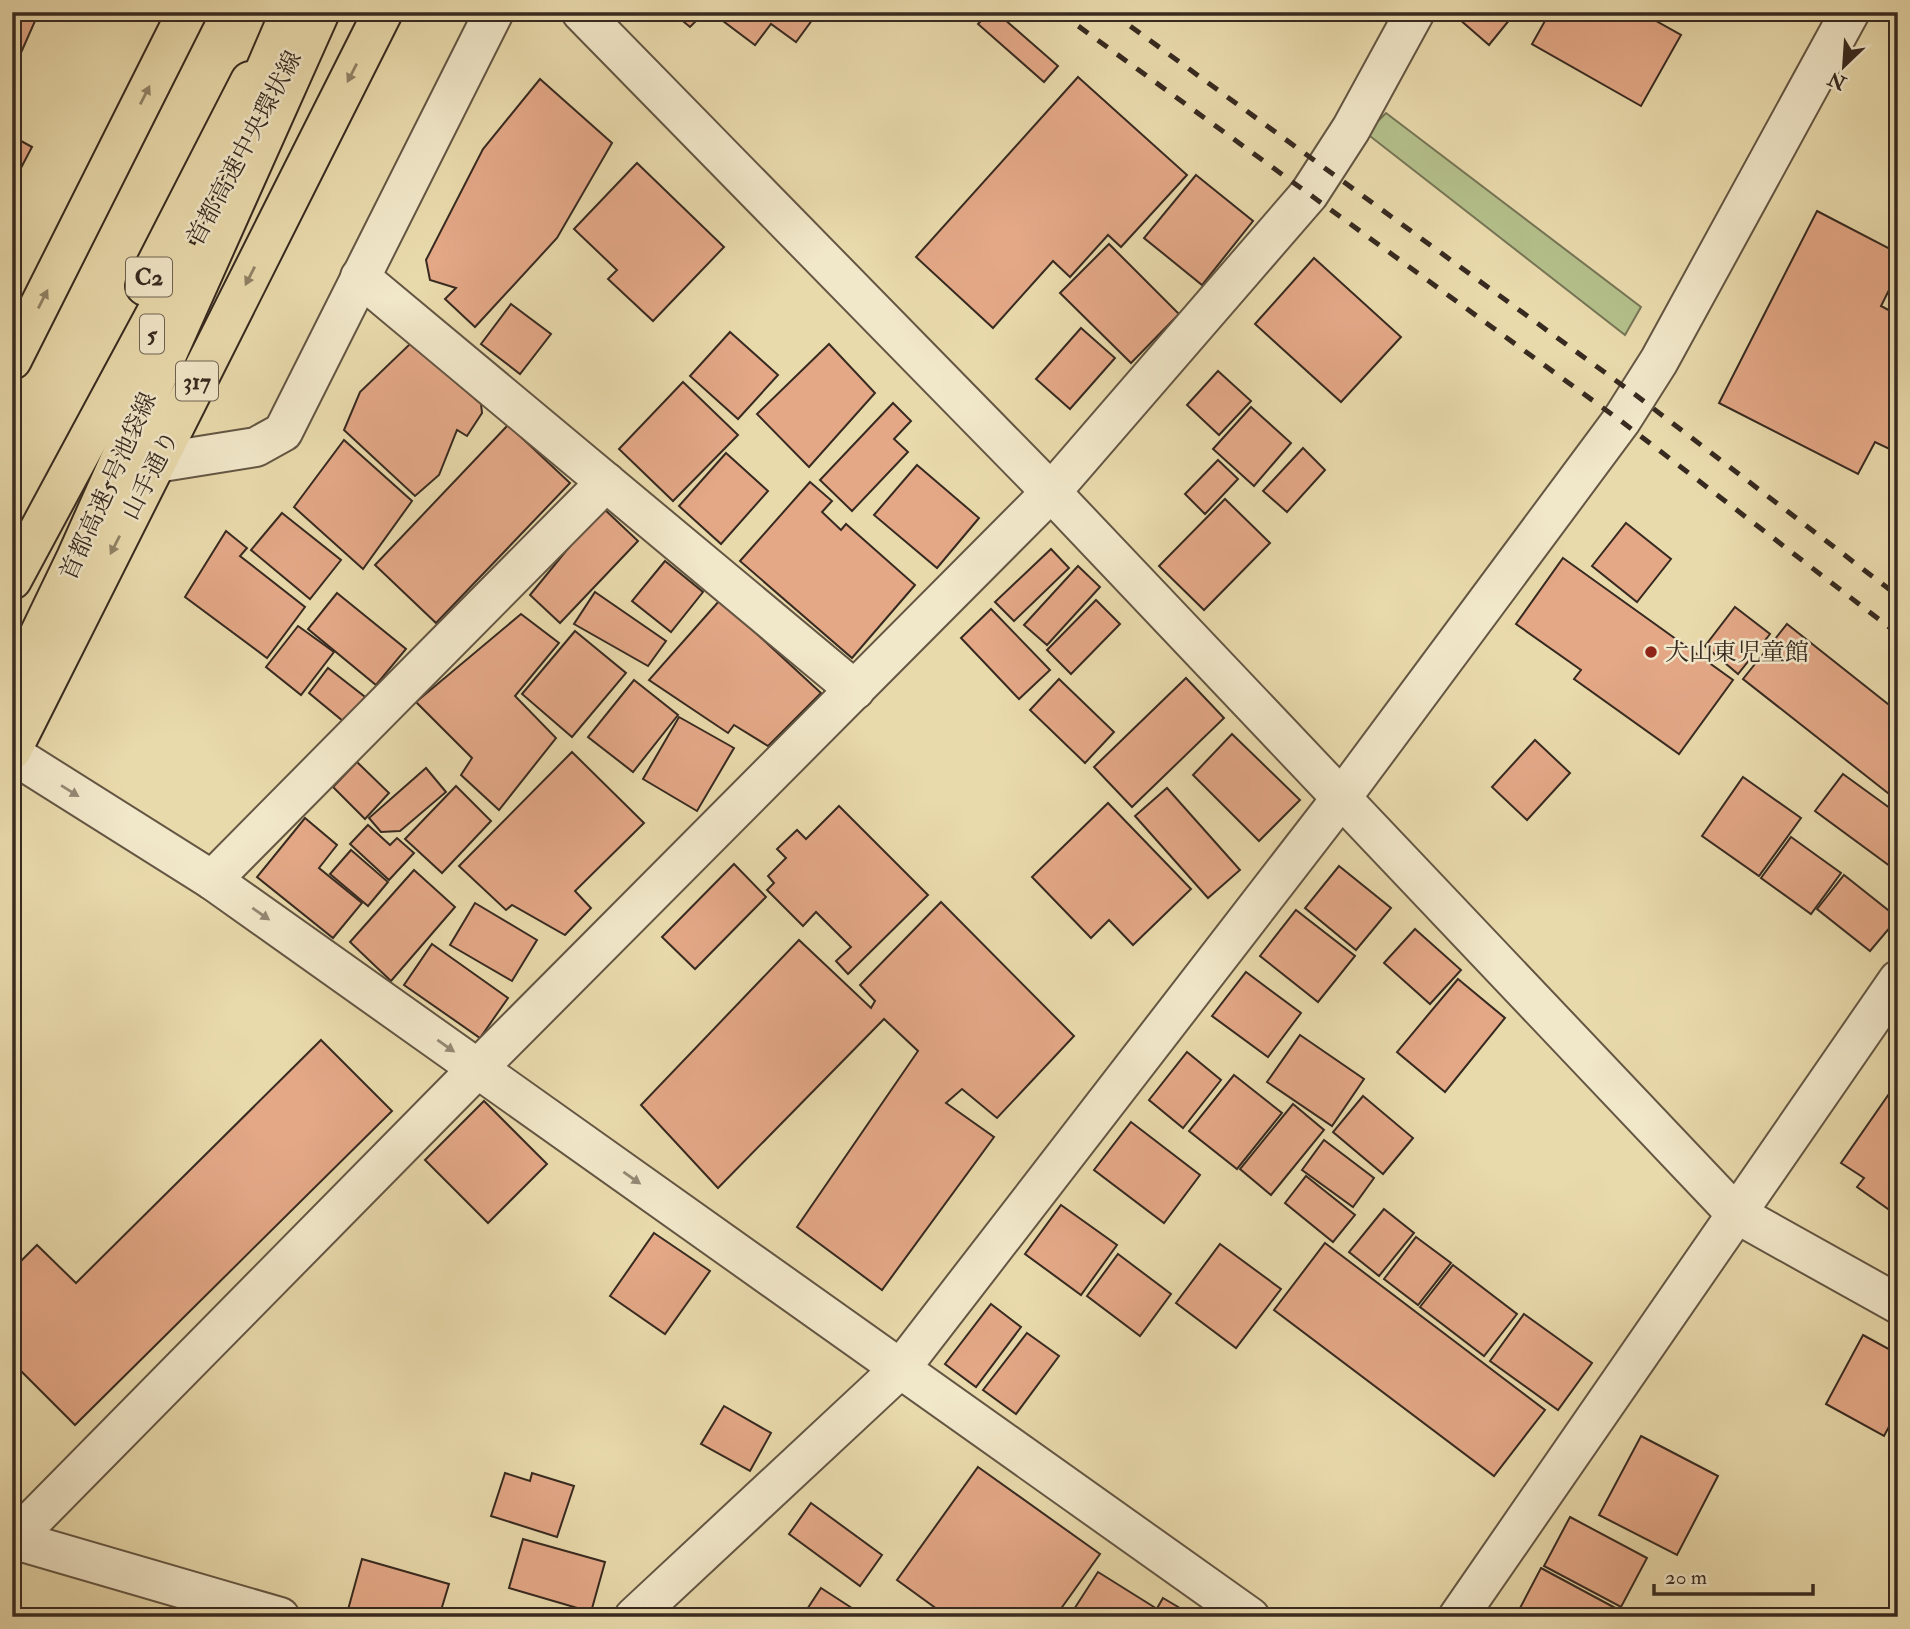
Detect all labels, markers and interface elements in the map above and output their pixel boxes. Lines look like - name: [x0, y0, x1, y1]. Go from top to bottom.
- north arrow: [1808, 32, 1878, 102]
- street label: 首都高速中央環状線: [180, 46, 309, 251]
- one-way arrow: [347, 63, 358, 83]
- text: N: [1824, 66, 1851, 95]
- one-way arrow: [138, 85, 150, 105]
- road number: C2: [126, 258, 172, 296]
- one-way arrow: [245, 267, 257, 287]
- one-way arrow: [37, 289, 48, 309]
- road number: 5: [140, 314, 164, 354]
- road number: 317: [176, 362, 218, 400]
- street label: 首都高速5号池袋線: [53, 387, 164, 585]
- street label: 山手通り: [115, 425, 186, 525]
- one-way arrow: [109, 535, 120, 555]
- place label: 大山東児童館: [1665, 637, 1809, 668]
- marker: 大山東児童館: [1643, 644, 1659, 660]
- one-way arrow: [60, 784, 79, 797]
- one-way arrow: [252, 907, 270, 921]
- one-way arrow: [437, 1039, 455, 1053]
- one-way arrow: [623, 1171, 641, 1185]
- scale bar: [1654, 1552, 1814, 1596]
- text: 20 m: [1665, 1564, 1707, 1591]

